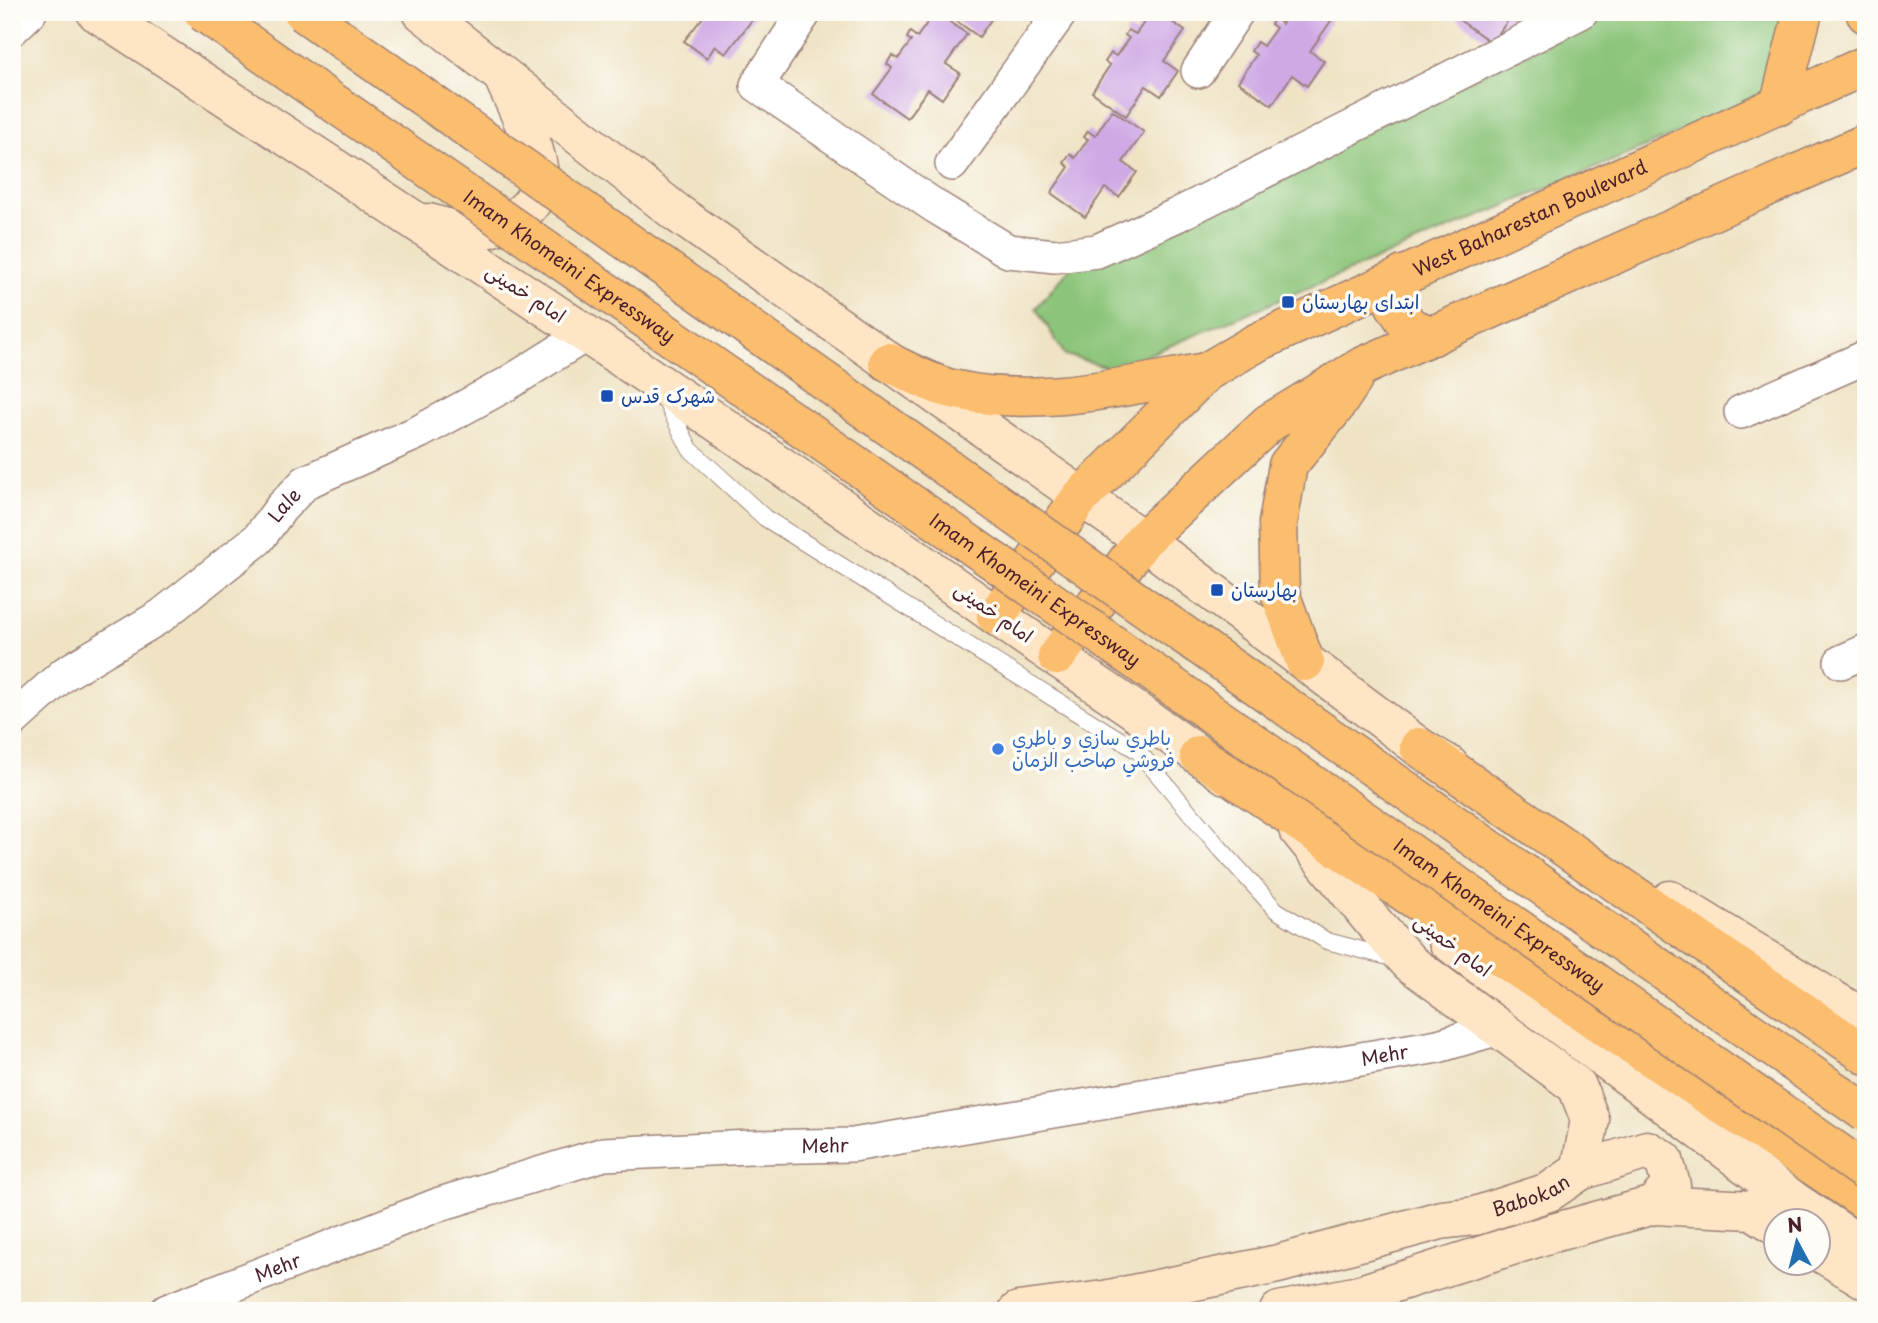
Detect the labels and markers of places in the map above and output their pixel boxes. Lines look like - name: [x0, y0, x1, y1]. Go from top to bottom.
- place label: ابتدای بهارستان: [1302, 287, 1420, 315]
- marker: ابتدای بهارستان: [1280, 294, 1296, 310]
- place label: شهرک قدس: [621, 381, 715, 409]
- marker: شهرک قدس: [599, 388, 615, 404]
- place label: بهارستان: [1231, 575, 1298, 603]
- marker: بهارستان: [1209, 582, 1225, 598]
- place label: باطري سازي و باطري فروشي صاحب الزمان: [1012, 723, 1175, 777]
- marker: باطري سازي و باطري فروشي صاحب الزمان: [990, 741, 1006, 757]

